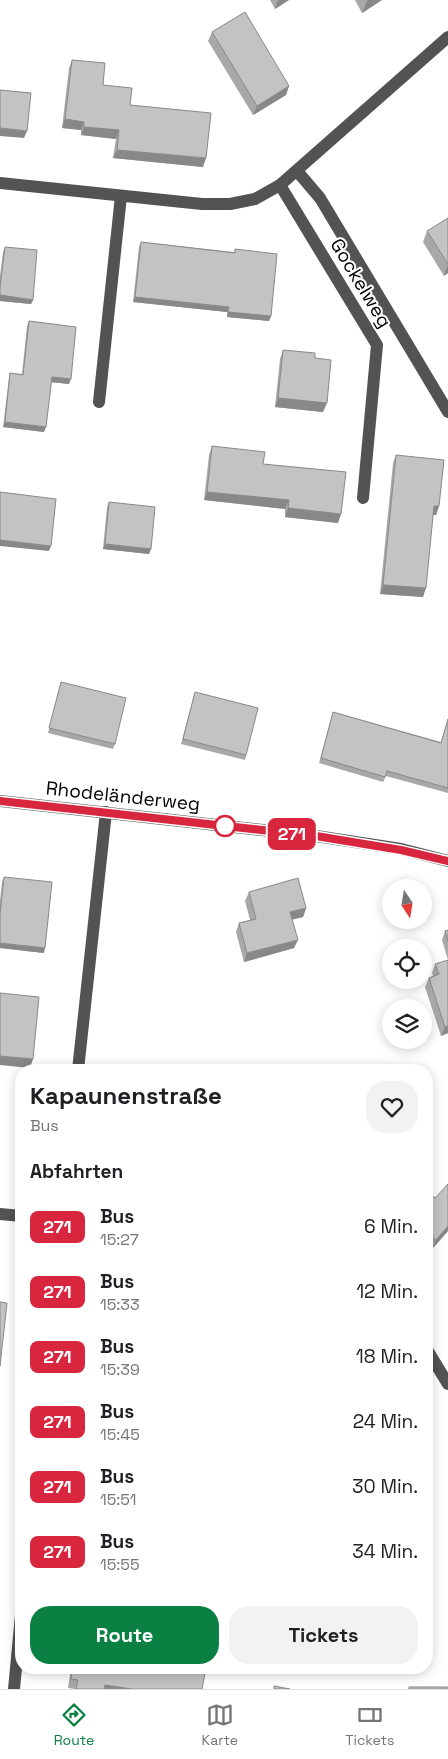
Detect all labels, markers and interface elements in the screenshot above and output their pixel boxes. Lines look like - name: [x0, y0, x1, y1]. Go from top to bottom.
- street label: Gockelweg: [325, 234, 397, 332]
- street label: Rhodeländerweg: [45, 775, 201, 817]
- unlabelled marker: [214, 815, 236, 837]
- line badge: 271: [263, 818, 321, 850]
- text: 271: [278, 822, 306, 845]
- north arrow: [382, 879, 432, 929]
- map controls: [382, 879, 432, 1049]
- button: locate: [382, 939, 432, 989]
- button: layers: [382, 999, 432, 1049]
- text: Kapaunenstraße: [30, 1080, 222, 1111]
- button: heart: [366, 1081, 418, 1133]
- text: Bus: [30, 1115, 59, 1136]
- text: Abfahrten: [30, 1159, 123, 1184]
- text: Bus: [100, 1204, 134, 1229]
- text: 6 Min.: [364, 1214, 418, 1239]
- text: 271: [43, 1215, 72, 1238]
- text: 15:27: [100, 1229, 139, 1250]
- text: Bus: [100, 1269, 134, 1294]
- text: 12 Min.: [356, 1279, 418, 1304]
- text: 271: [43, 1280, 72, 1303]
- text: 15:33: [100, 1294, 140, 1315]
- text: Bus: [100, 1334, 134, 1359]
- text: 18 Min.: [356, 1344, 418, 1369]
- text: 271: [43, 1345, 72, 1368]
- text: 15:39: [100, 1359, 140, 1380]
- text: Bus: [100, 1399, 134, 1424]
- text: 24 Min.: [353, 1409, 418, 1434]
- text: 271: [43, 1410, 72, 1433]
- text: 15:45: [100, 1424, 140, 1445]
- text: Bus: [100, 1464, 134, 1489]
- text: 30 Min.: [352, 1474, 418, 1499]
- text: 271: [43, 1475, 72, 1498]
- text: 15:51: [100, 1489, 136, 1510]
- text: Bus: [100, 1529, 134, 1554]
- text: 34 Min.: [352, 1539, 418, 1564]
- text: 271: [43, 1540, 72, 1563]
- text: 15:55: [100, 1554, 140, 1575]
- button: Route: [30, 1606, 219, 1664]
- button: Tickets: [229, 1606, 418, 1664]
- tab: Route: [54, 1701, 94, 1749]
- tab: Karte: [202, 1701, 238, 1749]
- tab: Tickets: [345, 1701, 394, 1749]

